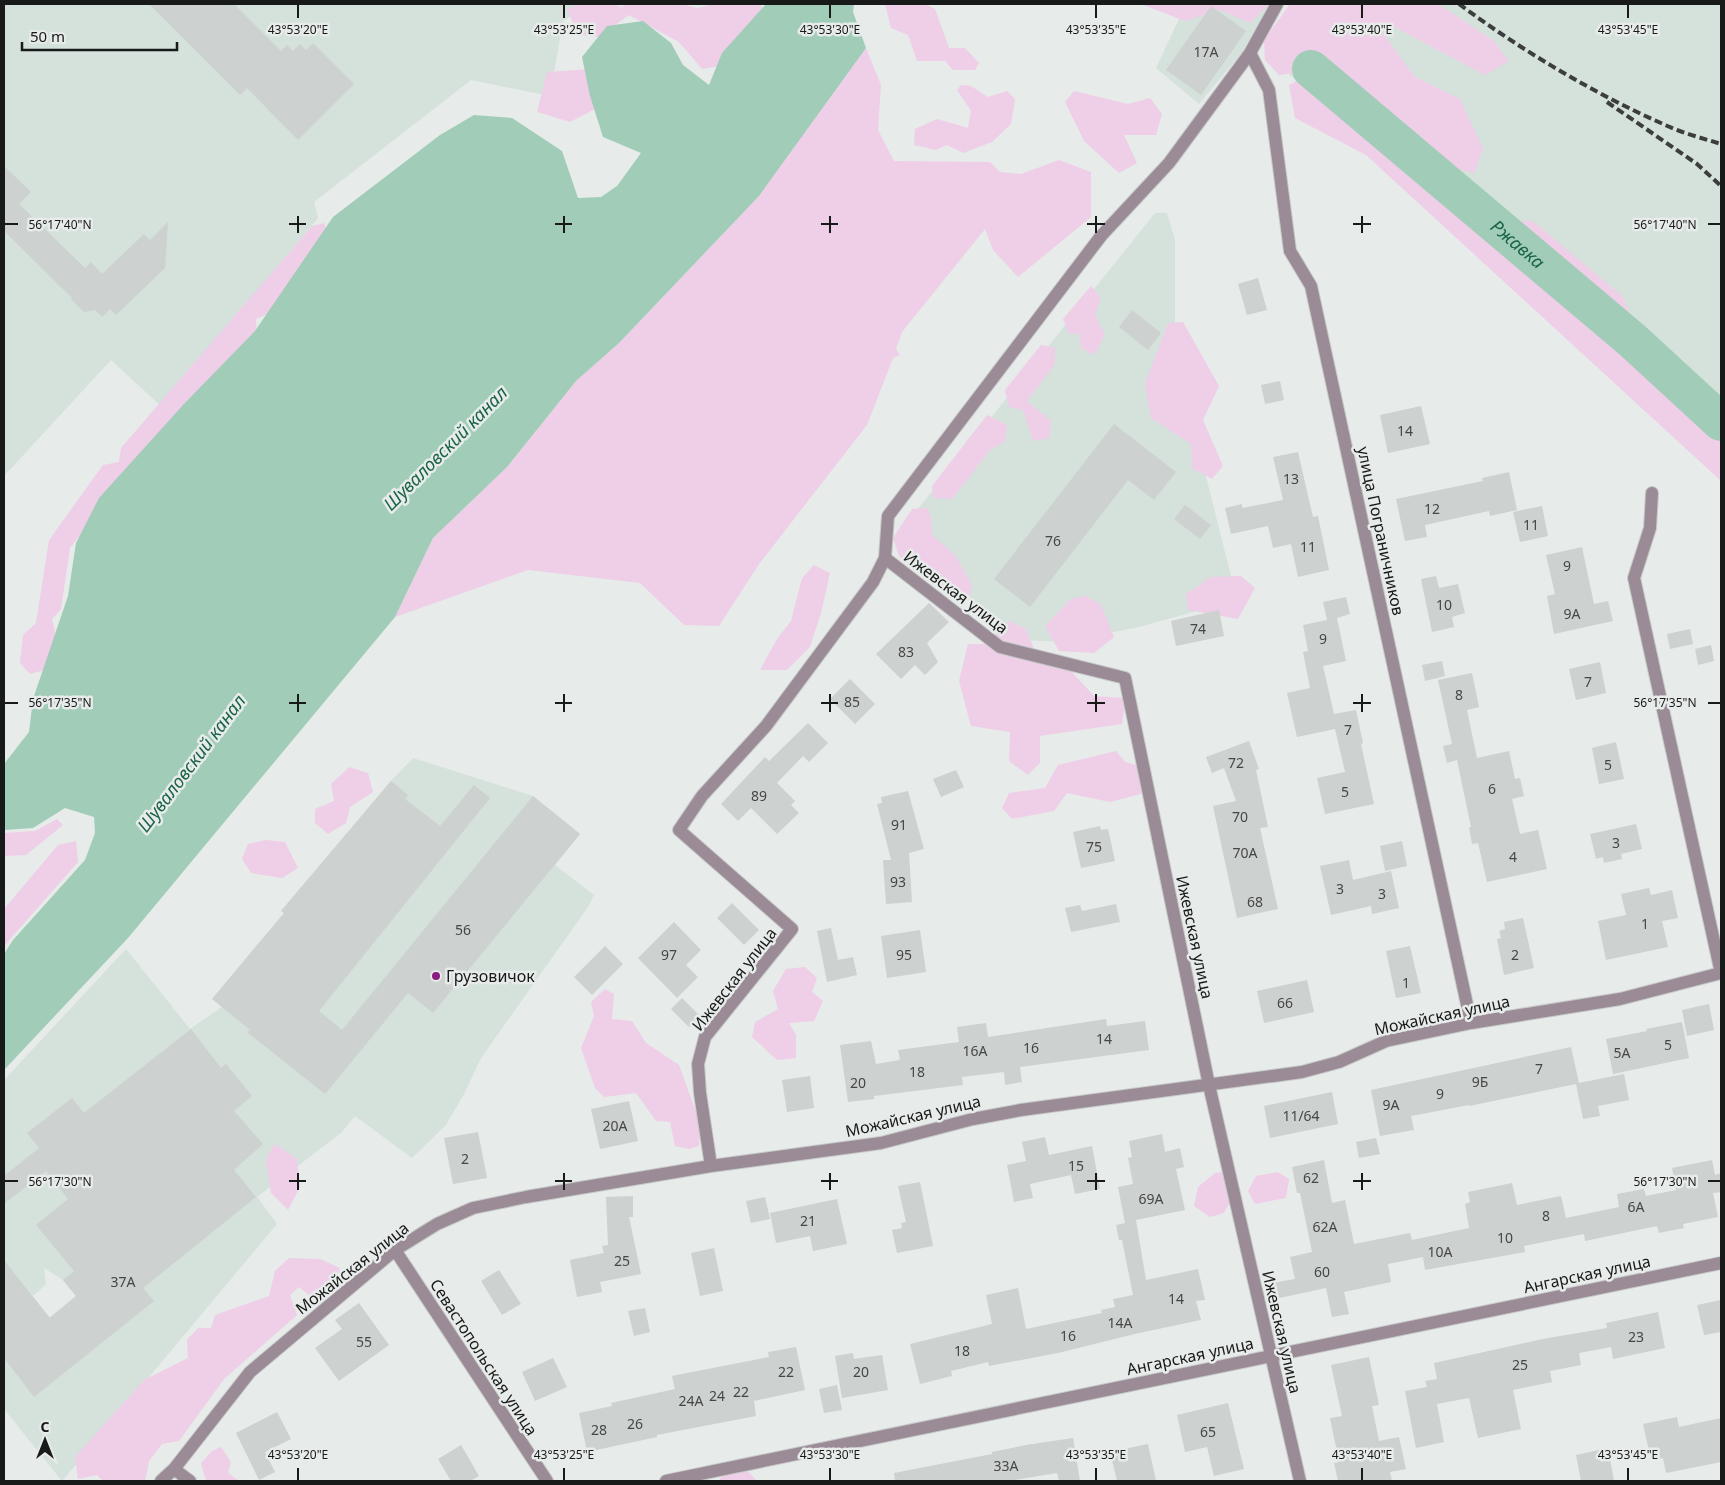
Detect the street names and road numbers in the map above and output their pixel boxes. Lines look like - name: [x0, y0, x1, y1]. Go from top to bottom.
- street label: улица Пограничников: [1352, 445, 1410, 617]
- street label: Ижевская улица: [899, 545, 1013, 639]
- street label: Ижевская улица: [1171, 873, 1219, 1001]
- street label: Ижевская улица: [687, 923, 781, 1035]
- street label: Можайская улица: [1372, 990, 1512, 1040]
- street label: Можайская улица: [843, 1090, 983, 1142]
- street label: Можайская улица: [291, 1217, 413, 1319]
- street label: Ангарская улица: [1521, 1250, 1653, 1298]
- street label: Ижевская улица: [1257, 1268, 1307, 1396]
- street label: Севастопольская улица: [425, 1274, 543, 1440]
- street label: Ангарская улица: [1124, 1332, 1256, 1380]

